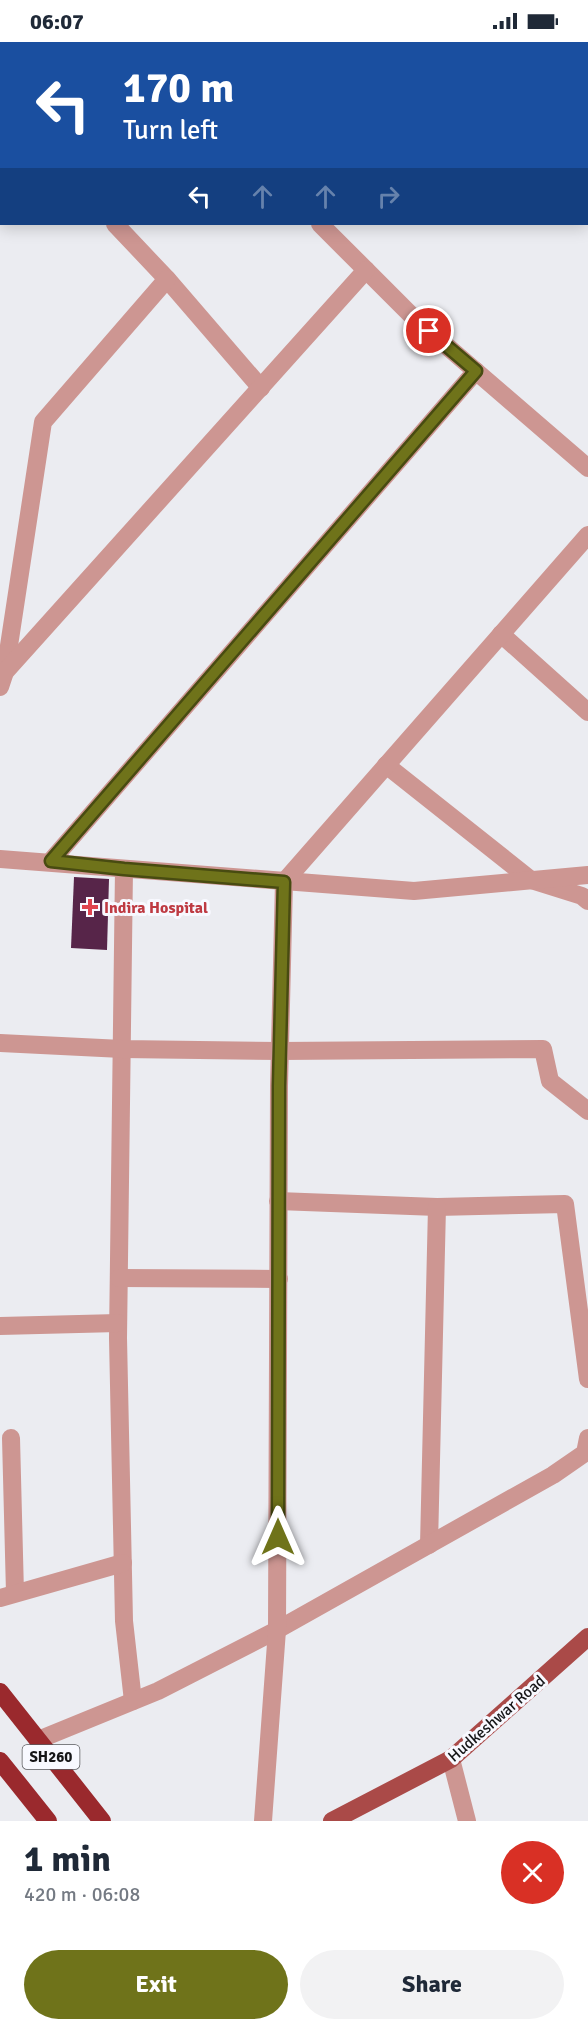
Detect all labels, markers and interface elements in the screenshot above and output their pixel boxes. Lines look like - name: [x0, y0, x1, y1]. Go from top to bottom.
- text: 06:07: [30, 8, 84, 35]
- text: 170 m: [123, 63, 234, 114]
- icon: left: [24, 66, 102, 144]
- text: Turn left: [123, 114, 218, 147]
- icon: left: [183, 180, 216, 213]
- icon: ahead: [246, 180, 279, 213]
- icon: ahead: [309, 180, 342, 213]
- icon: right: [372, 180, 405, 213]
- pin: [403, 305, 454, 356]
- icon: arrive: [412, 314, 445, 347]
- marker: Indira Hospital: [81, 898, 99, 916]
- place label: Indira Hospital: [104, 898, 208, 918]
- position arrow: [246, 1505, 310, 1569]
- street label: Hudkeshwar Road: [444, 1671, 549, 1766]
- road number: SH260: [22, 1745, 80, 1769]
- text: 1 min: [24, 1837, 111, 1882]
- button: close: [501, 1841, 564, 1904]
- text: 420 m · 06:08: [24, 1882, 140, 1907]
- button: Exit: [24, 1950, 288, 2019]
- button: Share: [300, 1950, 564, 2019]

